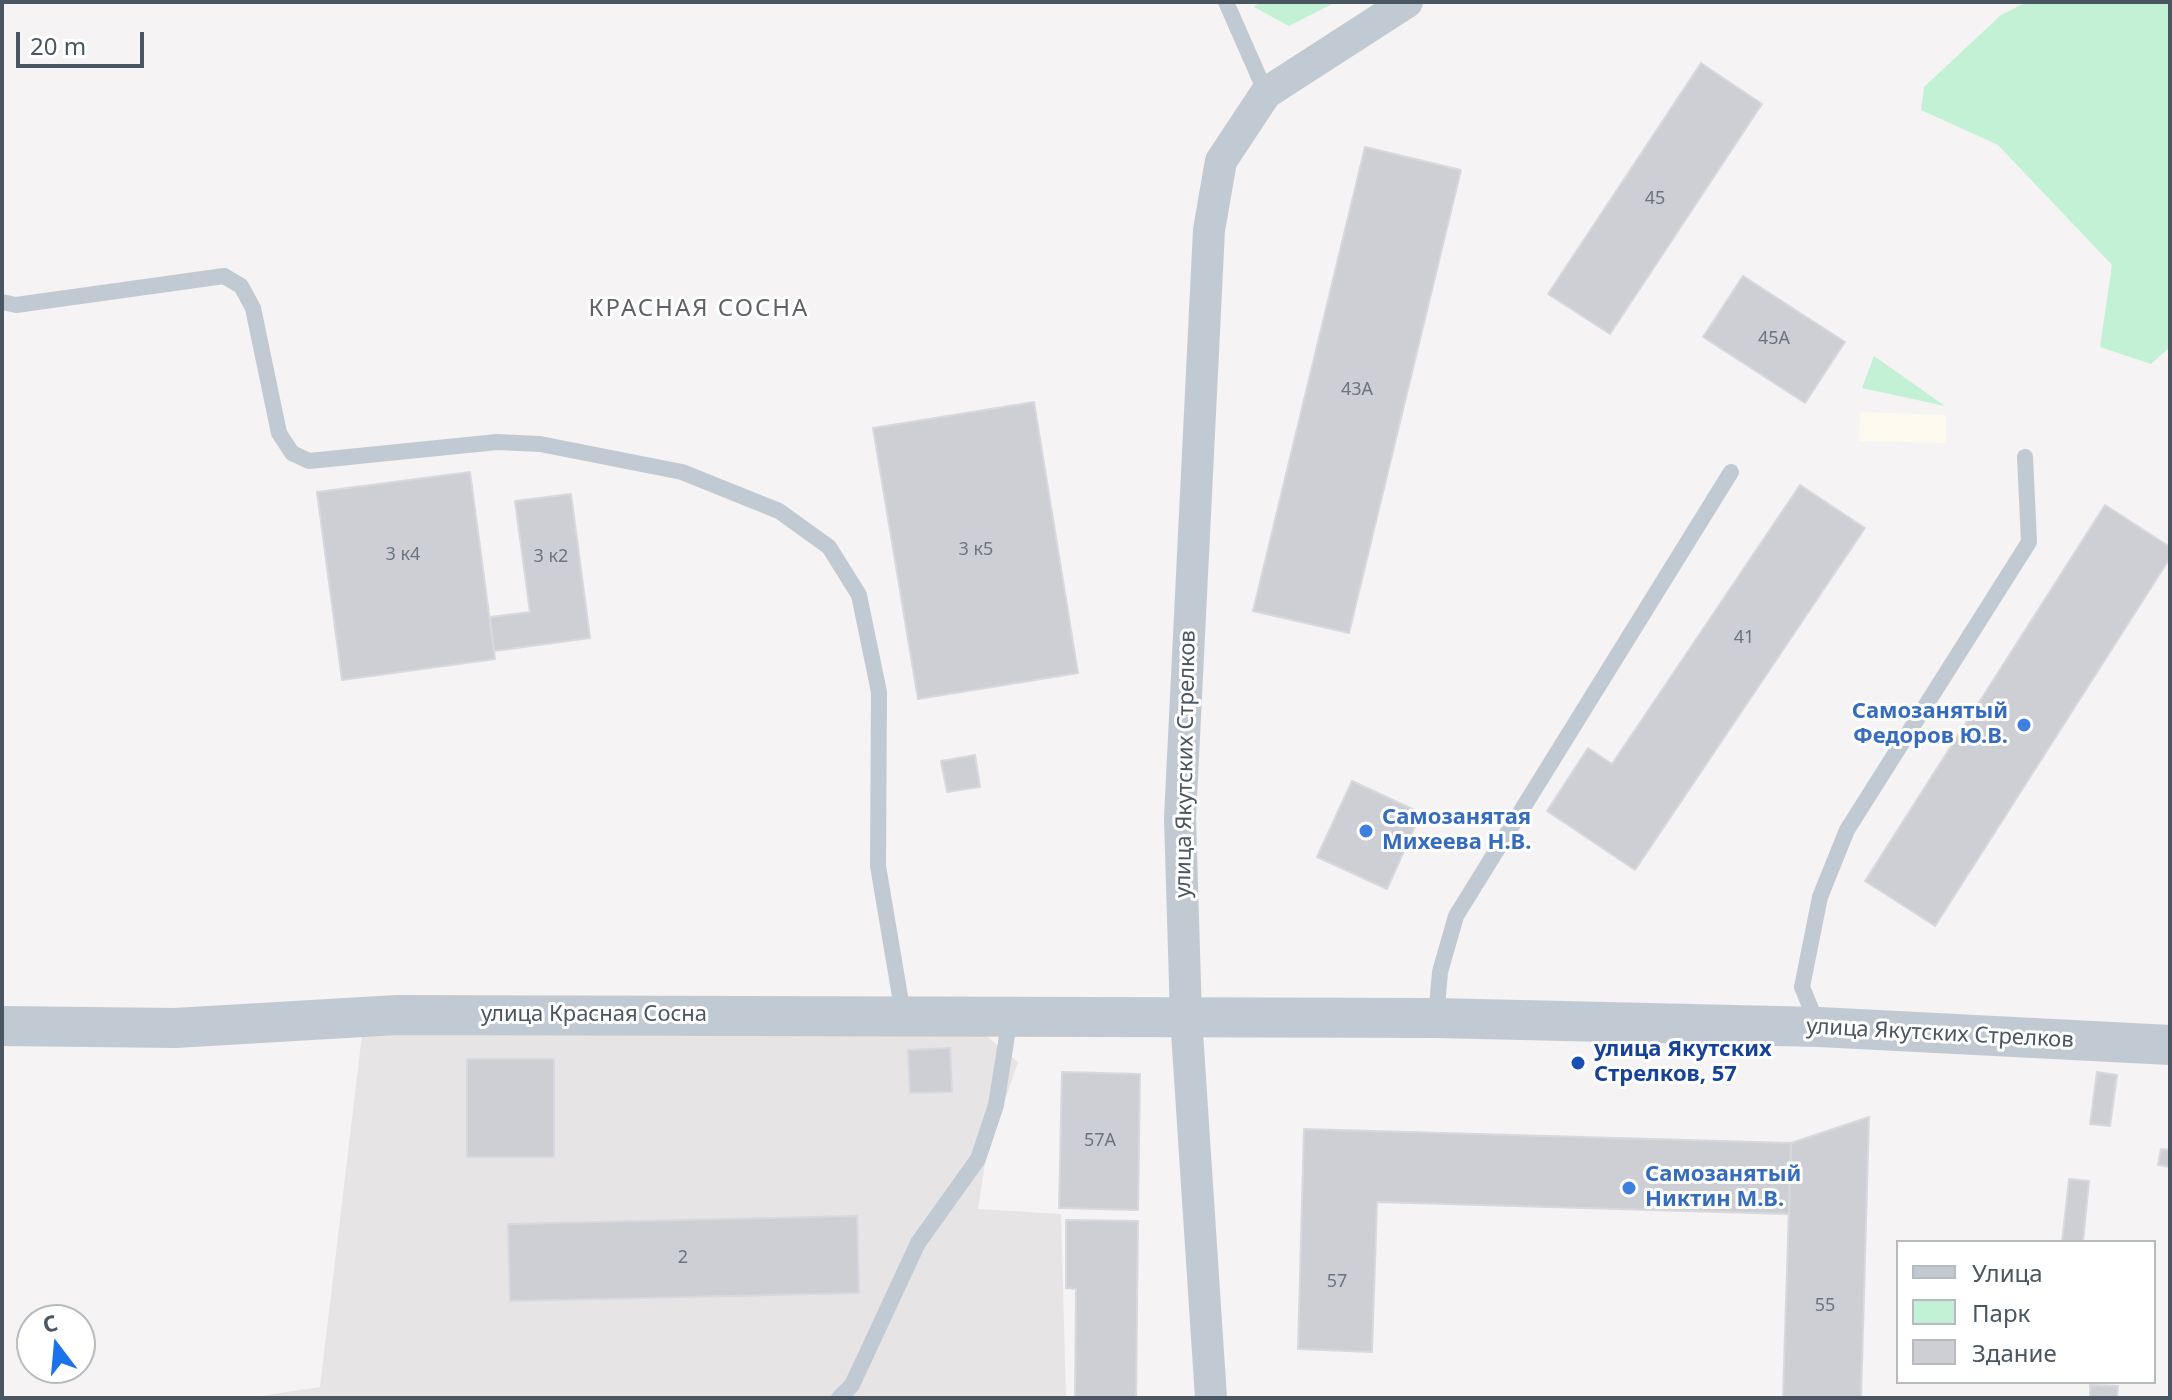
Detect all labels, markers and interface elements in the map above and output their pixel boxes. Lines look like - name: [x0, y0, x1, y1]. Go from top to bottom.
- scale bar: [20, 16, 148, 66]
- text: 20 m: [30, 29, 86, 62]
- house number: 45: [1645, 188, 1665, 210]
- district label: КРАСНАЯ СОСНА: [589, 295, 809, 323]
- house number: 45А: [1758, 328, 1790, 350]
- house number: 43А: [1341, 379, 1373, 401]
- house number: 3 к5: [959, 539, 993, 561]
- house number: 3 к4: [386, 544, 420, 566]
- house number: 3 к2: [534, 546, 568, 568]
- house number: 41: [1734, 627, 1754, 649]
- street label: улица Якутских Стрелков: [1170, 630, 1202, 898]
- place label: Самозанятый Федоров Ю.В.: [1852, 699, 2008, 750]
- marker: Самозанятый Федоров Ю.В.: [2015, 716, 2033, 734]
- place label: Самозанятая Михеева Н.В.: [1382, 805, 1531, 856]
- marker: Самозанятая Михеева Н.В.: [1357, 822, 1375, 840]
- street label: улица Красная Сосна: [481, 1002, 707, 1028]
- street label: улица Якутских Стрелков: [1806, 1014, 2074, 1054]
- place label: улица Якутских Стрелков, 57: [1594, 1037, 1772, 1088]
- marker: улица Якутских Стрелков, 57: [1569, 1054, 1587, 1072]
- house number: 57А: [1084, 1130, 1116, 1152]
- place label: Самозанятый Никтин М.В.: [1645, 1162, 1801, 1214]
- marker: Самозанятый Никтин М.В.: [1620, 1179, 1638, 1197]
- legend: [1896, 1240, 2156, 1384]
- house number: 2: [678, 1247, 688, 1269]
- text: Улица: [1972, 1256, 2043, 1289]
- house number: 57: [1327, 1271, 1347, 1293]
- house number: 55: [1815, 1295, 1835, 1317]
- text: Парк: [1972, 1296, 2030, 1329]
- north arrow: [16, 1304, 96, 1384]
- text: С: [39, 1306, 61, 1339]
- text: Здание: [1972, 1336, 2057, 1369]

